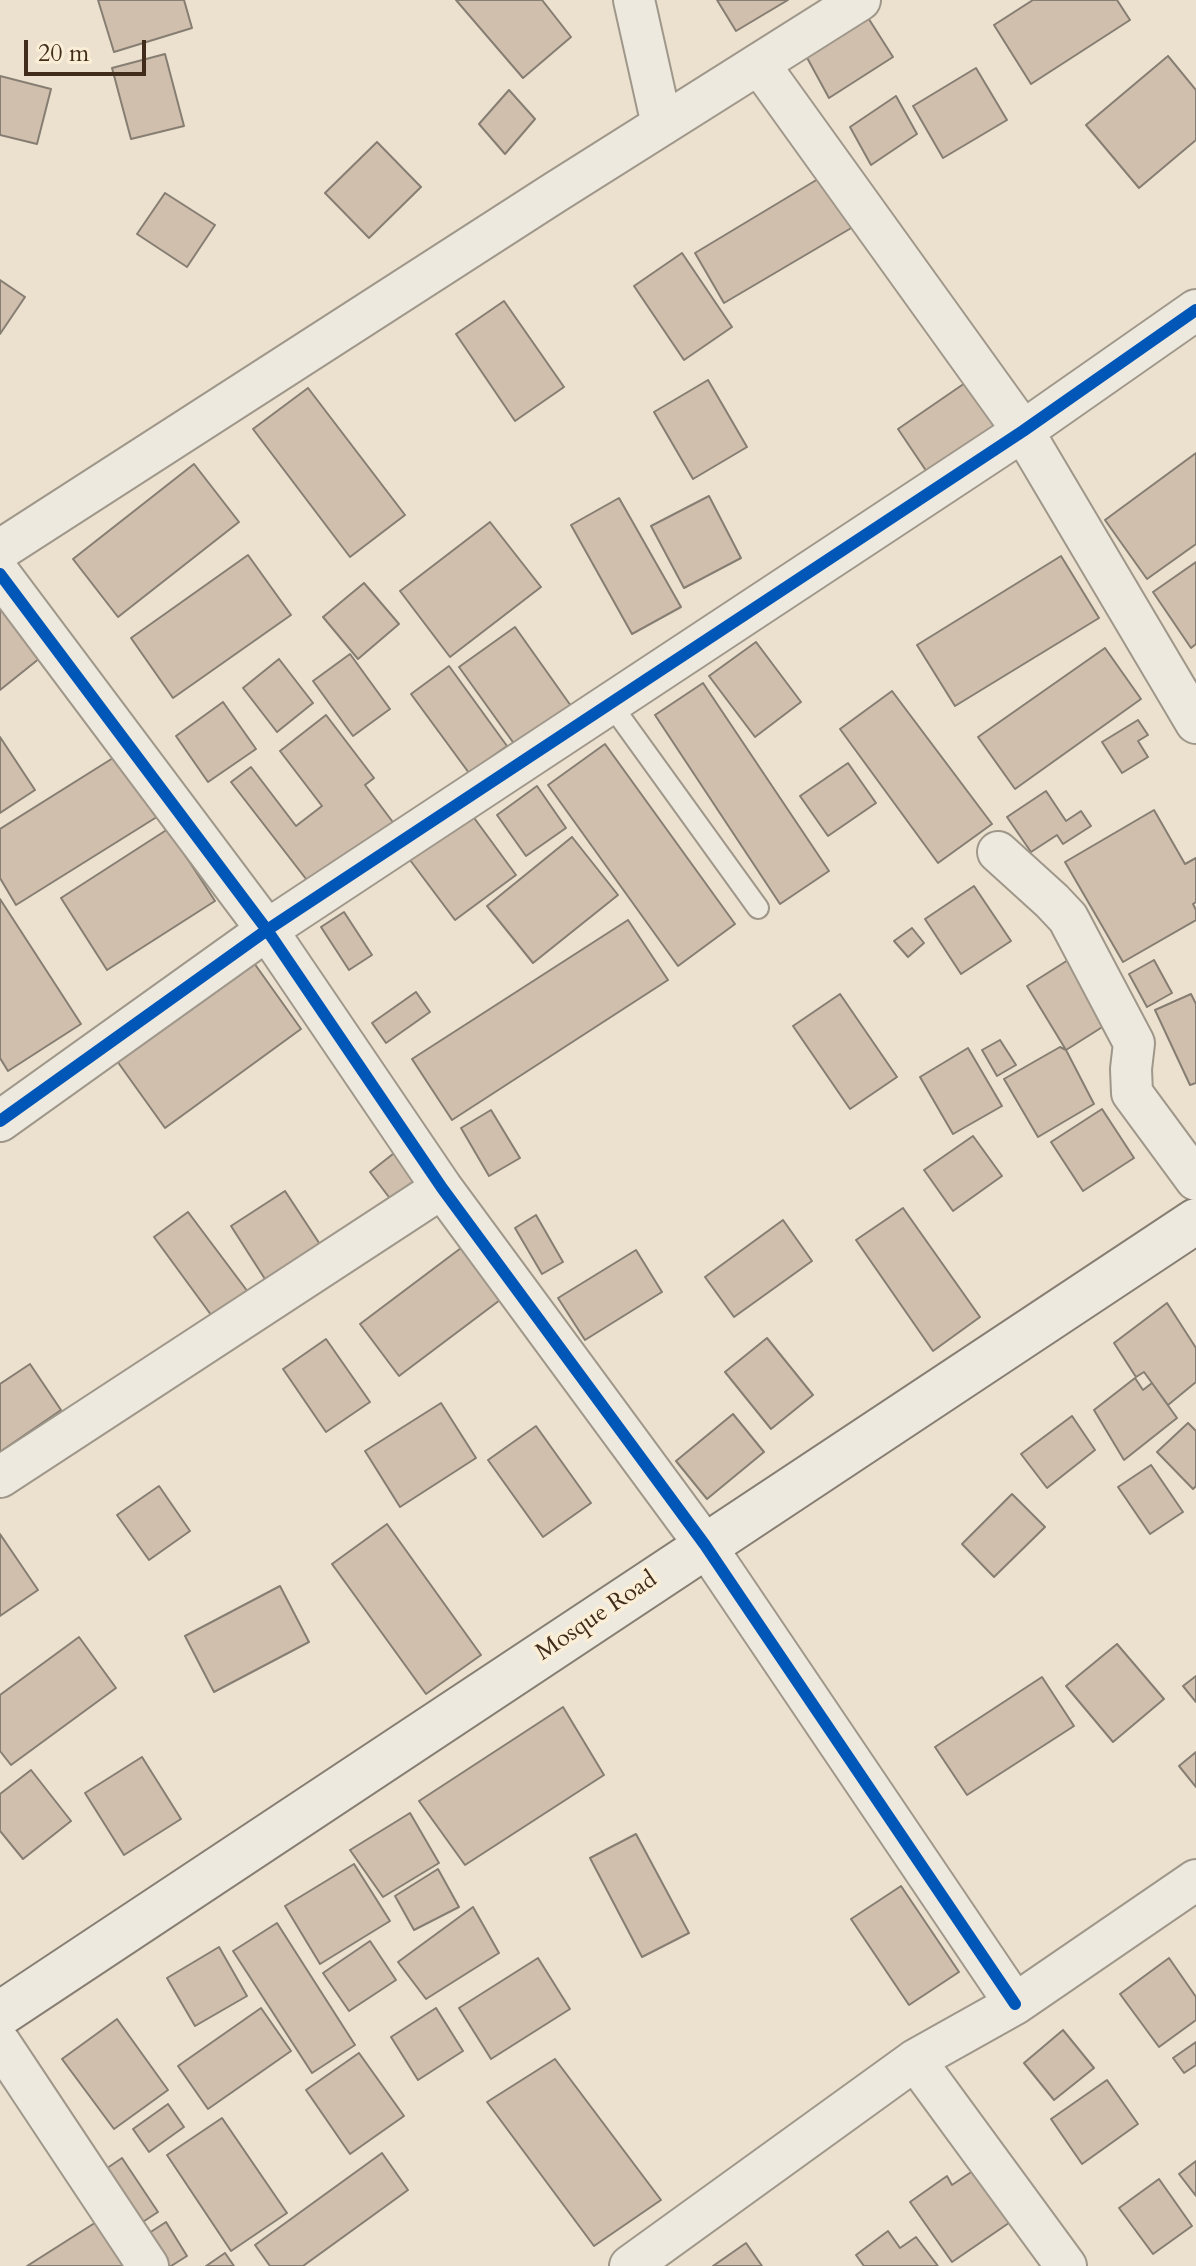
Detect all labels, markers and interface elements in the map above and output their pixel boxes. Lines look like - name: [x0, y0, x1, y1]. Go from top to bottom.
- scale bar: [28, 24, 150, 74]
- text: 20 m: [38, 37, 89, 70]
- street label: Mosque Road: [531, 1566, 663, 1668]

